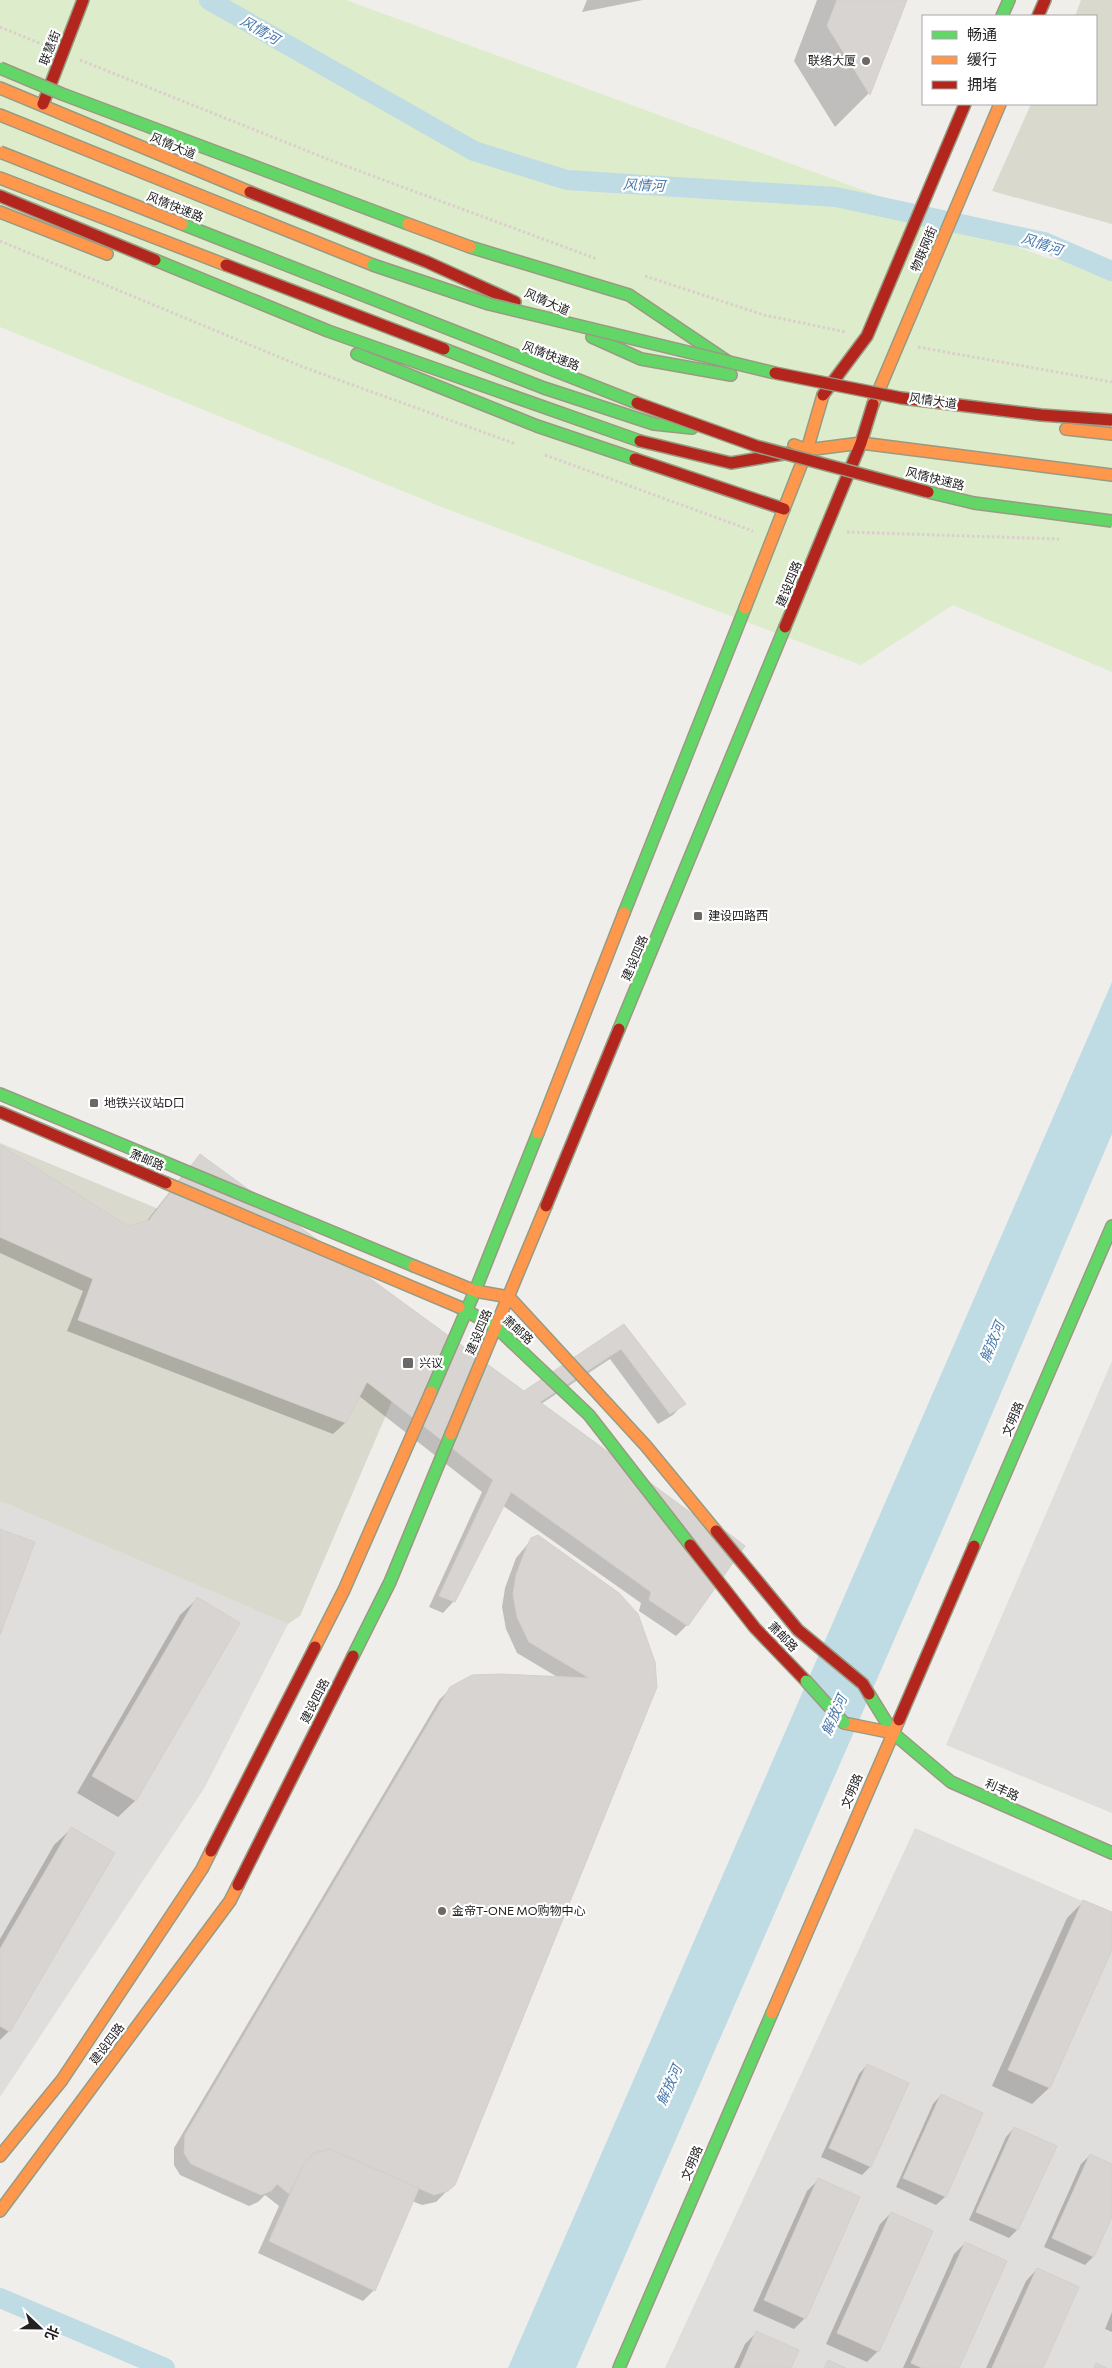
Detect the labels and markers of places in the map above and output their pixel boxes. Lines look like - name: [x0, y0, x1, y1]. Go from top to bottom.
- place label: 联络大厦: [808, 53, 856, 67]
- marker: 联络大厦: [860, 55, 872, 67]
- place label: 建设四路西: [708, 908, 768, 922]
- marker: 建设四路西: [692, 910, 704, 922]
- place label: 地铁兴议站D口: [104, 1095, 185, 1109]
- marker: 地铁兴议站D口: [88, 1097, 100, 1109]
- place label: 兴议: [419, 1355, 443, 1369]
- marker: 兴议: [401, 1356, 415, 1370]
- place label: 金帝T-ONE MO购物中心: [452, 1903, 585, 1917]
- marker: 金帝T-ONE MO购物中心: [436, 1905, 448, 1917]

